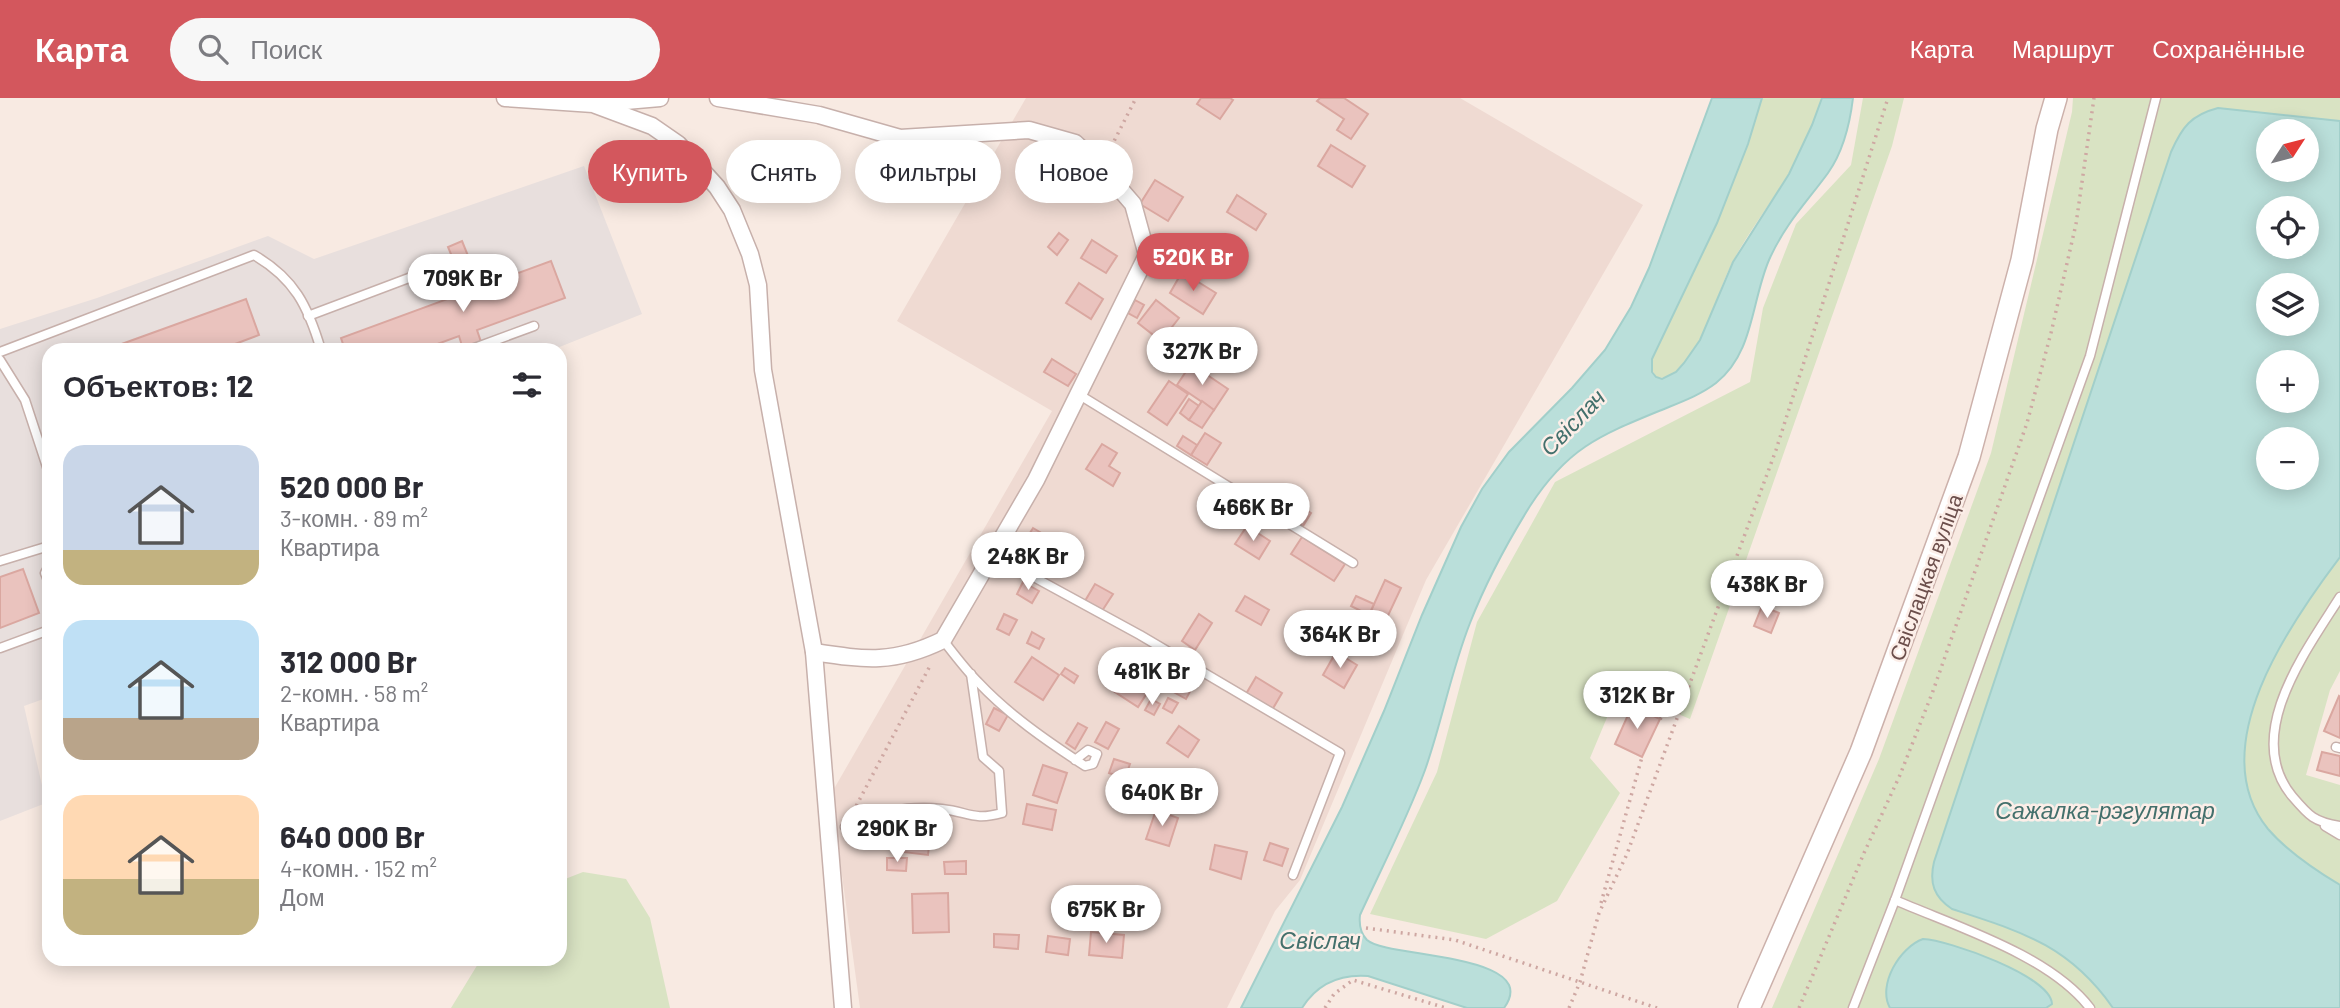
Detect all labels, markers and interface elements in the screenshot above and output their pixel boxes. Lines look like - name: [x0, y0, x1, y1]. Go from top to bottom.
- search box: [170, 18, 660, 81]
- text: Карта: [35, 29, 128, 69]
- icon: search: [194, 30, 232, 68]
- text: Поиск: [250, 33, 322, 64]
- text: Карта: [1910, 34, 1974, 63]
- text: Маршрут: [2012, 34, 2114, 63]
- text: Сохранённые: [2152, 34, 2305, 63]
- north arrow: [2256, 119, 2319, 182]
- map controls: [2256, 119, 2319, 490]
- chip: Купить: [588, 140, 712, 203]
- chip: Снять: [726, 140, 841, 203]
- chip: Фильтры: [855, 140, 1001, 203]
- chip: Новое: [1015, 140, 1133, 203]
- button: locate: [2256, 196, 2319, 259]
- pin: 520K Br: [1128, 234, 1258, 293]
- text: 520K Br: [1153, 242, 1233, 270]
- pin: 709K Br: [398, 254, 528, 314]
- text: 709K Br: [424, 263, 502, 291]
- button: layers: [2256, 273, 2319, 336]
- pin: 327K Br: [1137, 328, 1267, 387]
- text: 327K Br: [1163, 336, 1241, 364]
- button: +: [2256, 350, 2319, 413]
- icon: filters: [508, 366, 546, 404]
- text: Объектов: 12: [63, 367, 253, 403]
- water label: Свіслач: [1534, 383, 1610, 461]
- button: −: [2256, 427, 2319, 490]
- text: 520 000 Br: [280, 468, 423, 504]
- icon: home: [119, 473, 203, 557]
- pin: 466K Br: [1188, 484, 1318, 543]
- street label: Свіслацкая вуліца: [1883, 490, 1967, 664]
- text: 466K Br: [1213, 492, 1293, 520]
- text: 3-комн. · 89 m²: [280, 504, 428, 532]
- pin: 248K Br: [963, 532, 1093, 592]
- text: Квартира: [280, 533, 379, 561]
- text: 248K Br: [987, 541, 1069, 569]
- pin: 438K Br: [1702, 560, 1832, 620]
- text: 438K Br: [1727, 569, 1807, 597]
- pin: 364K Br: [1275, 610, 1405, 670]
- text: 364K Br: [1300, 619, 1380, 647]
- text: 312 000 Br: [280, 643, 417, 679]
- icon: home: [119, 648, 203, 732]
- pin: 481K Br: [1087, 648, 1217, 707]
- text: 481K Br: [1114, 656, 1190, 684]
- pin: 312K Br: [1572, 672, 1702, 731]
- text: 2-комн. · 58 m²: [280, 679, 428, 707]
- text: 312K Br: [1599, 680, 1675, 708]
- text: Квартира: [280, 708, 379, 736]
- pin: 640K Br: [1097, 768, 1227, 828]
- text: 640K Br: [1121, 777, 1203, 805]
- water label: Сажалка-рэгулятар: [1995, 796, 2215, 824]
- pin: 290K Br: [832, 804, 962, 864]
- text: 290K Br: [857, 813, 937, 841]
- text: 640 000 Br: [280, 818, 425, 854]
- icon: home: [119, 823, 203, 907]
- text: 4-комн. · 152 m²: [280, 854, 437, 882]
- text: Дом: [280, 883, 324, 911]
- pin: 675K Br: [1041, 886, 1171, 945]
- text: 675K Br: [1067, 894, 1145, 922]
- water label: Свіслач: [1279, 926, 1361, 954]

